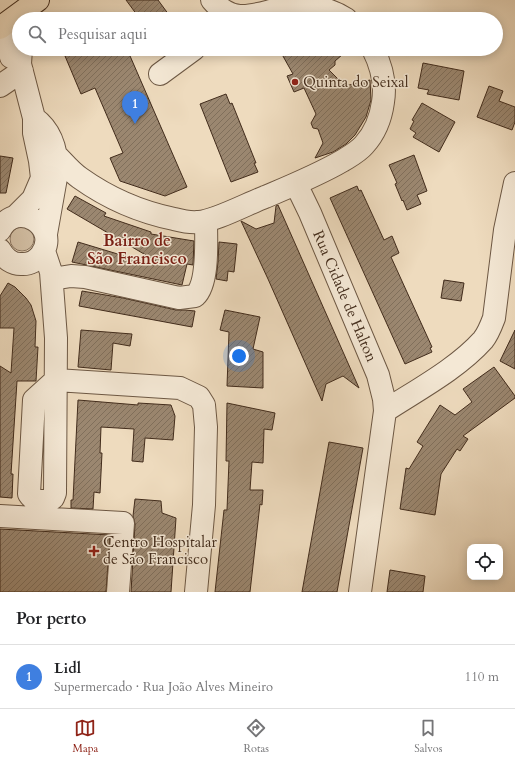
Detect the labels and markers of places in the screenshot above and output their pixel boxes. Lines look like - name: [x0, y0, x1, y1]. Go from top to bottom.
- place label: Quinta do Seixal: [303, 72, 409, 92]
- marker: Quinta do Seixal: [290, 77, 300, 87]
- pin: 1: [122, 91, 148, 124]
- place label: Centro Hospitalar de São Francisco: [103, 532, 218, 569]
- marker: Centro Hospitalar de São Francisco: [88, 545, 100, 557]

